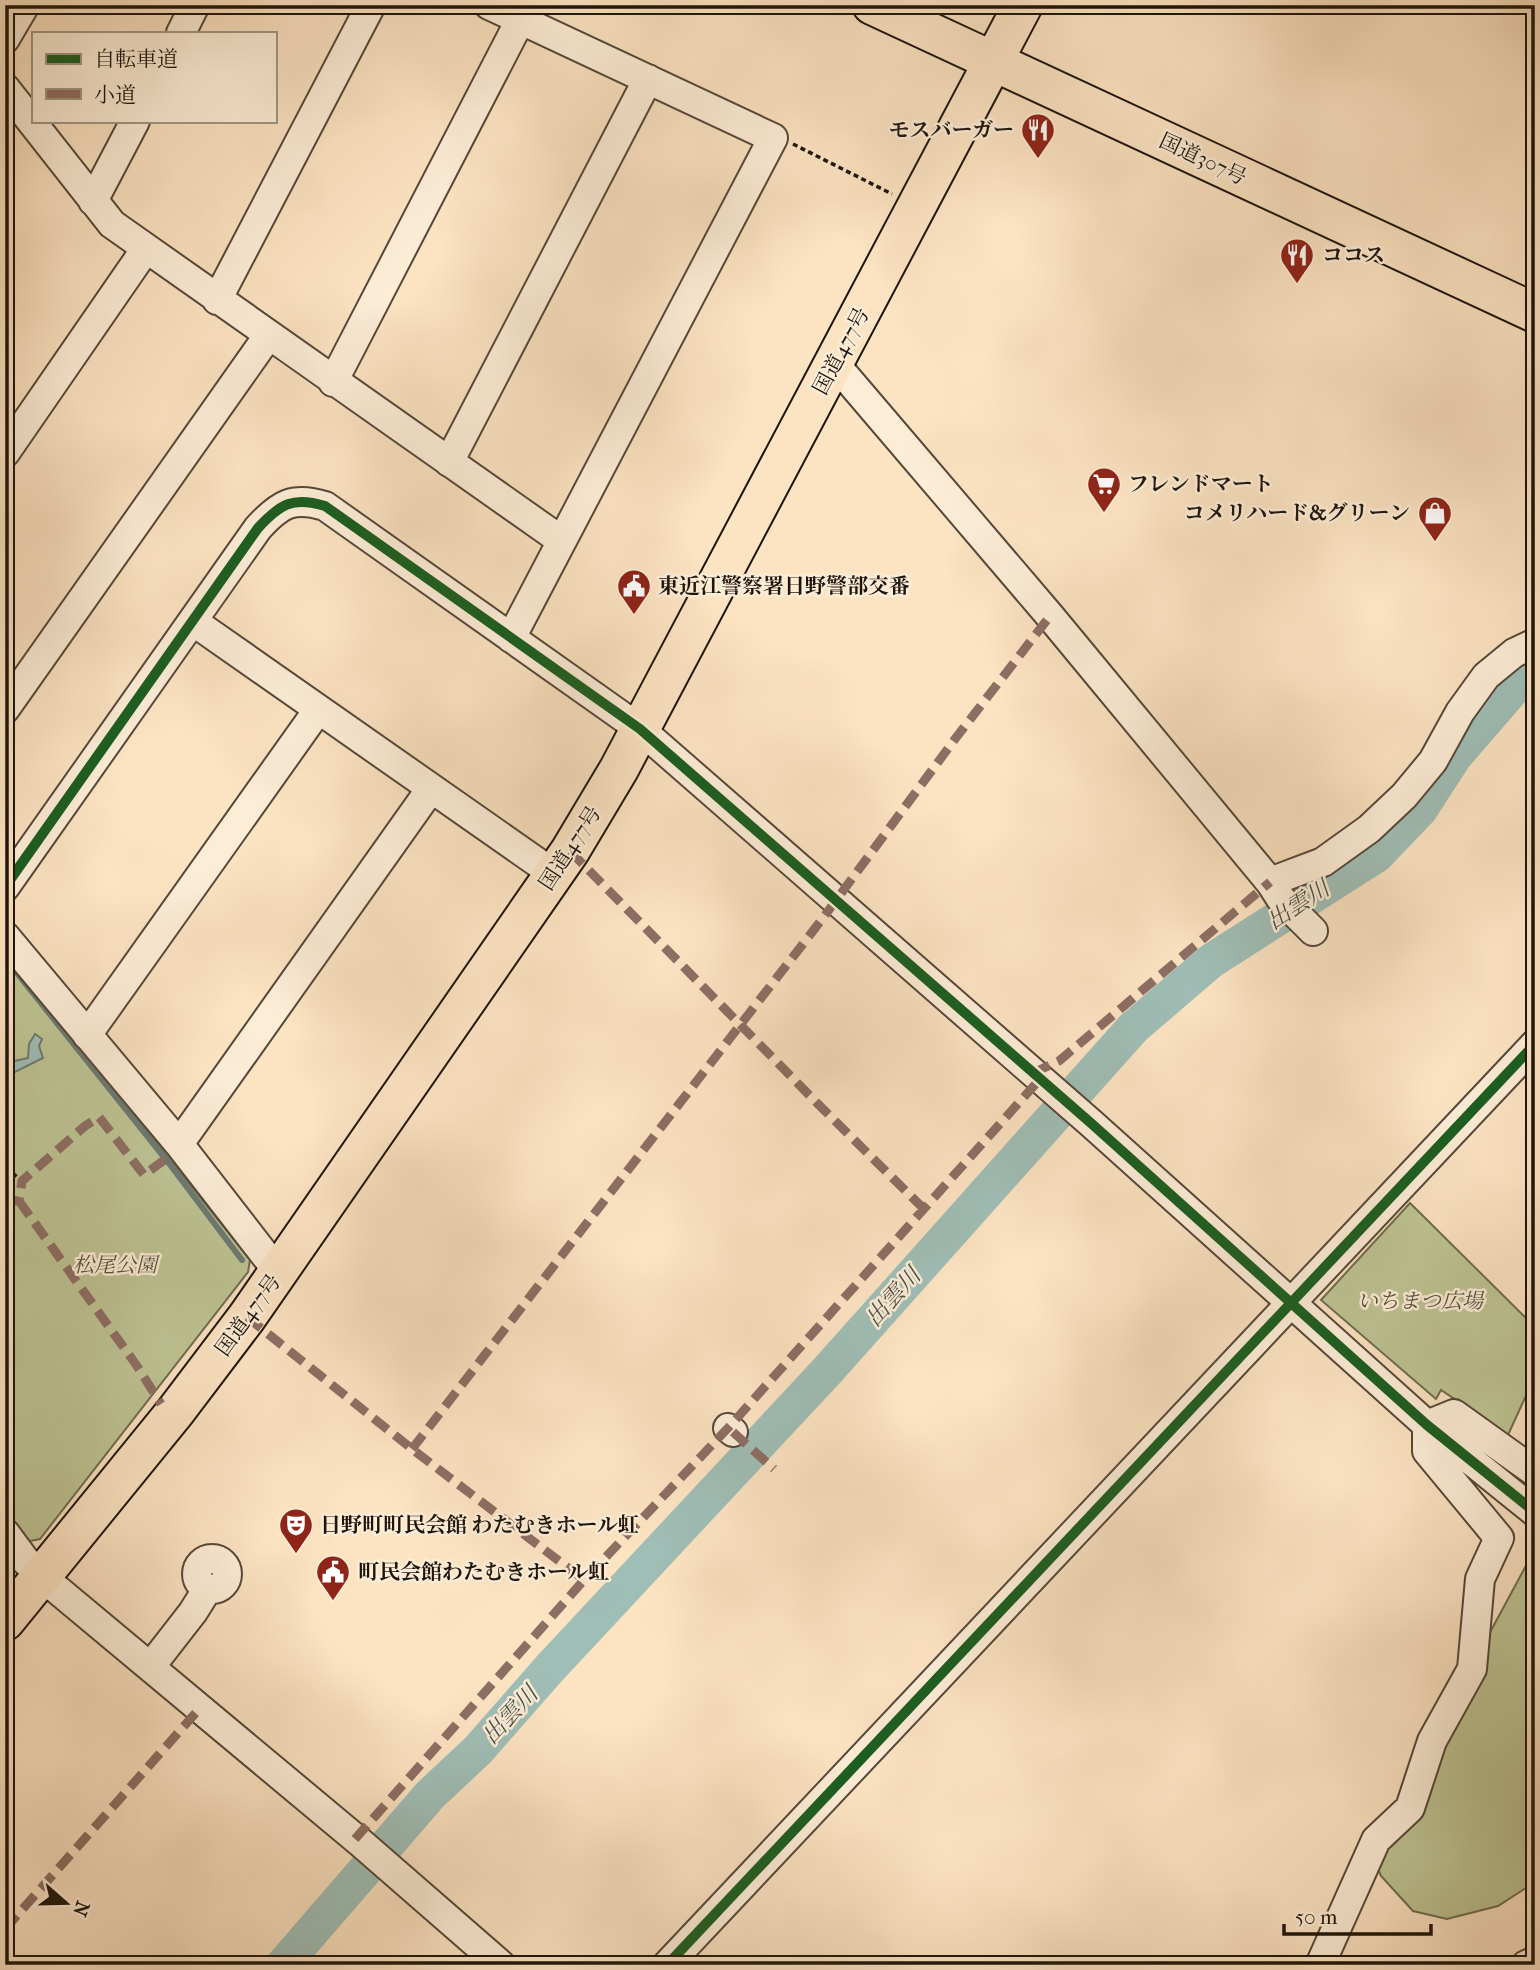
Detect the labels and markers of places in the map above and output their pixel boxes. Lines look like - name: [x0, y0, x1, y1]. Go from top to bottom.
- restaurant icon: モスバーガー: [1019, 111, 1057, 160]
- place label: モスバーガー: [888, 118, 1014, 142]
- restaurant icon: ココス: [1278, 236, 1316, 285]
- place label: ココス: [1322, 243, 1385, 267]
- supermarket icon: フレンドマート: [1085, 465, 1123, 514]
- place label: フレンドマート: [1128, 472, 1274, 496]
- shop icon: コメリハード&グリーン: [1416, 494, 1454, 543]
- place label: コメリハード&グリーン: [1184, 501, 1410, 525]
- public building icon: 東近江警察署日野警部交番: [615, 567, 653, 616]
- place label: 東近江警察署日野警部交番: [658, 574, 910, 598]
- theatre icon: 日野町町民会館 わたむきホール虹: [277, 1506, 315, 1555]
- place label: 日野町町民会館 わたむきホール虹: [320, 1513, 639, 1537]
- public building icon: 町民会館わたむきホール虹: [314, 1553, 352, 1602]
- place label: 町民会館わたむきホール虹: [358, 1560, 610, 1584]

